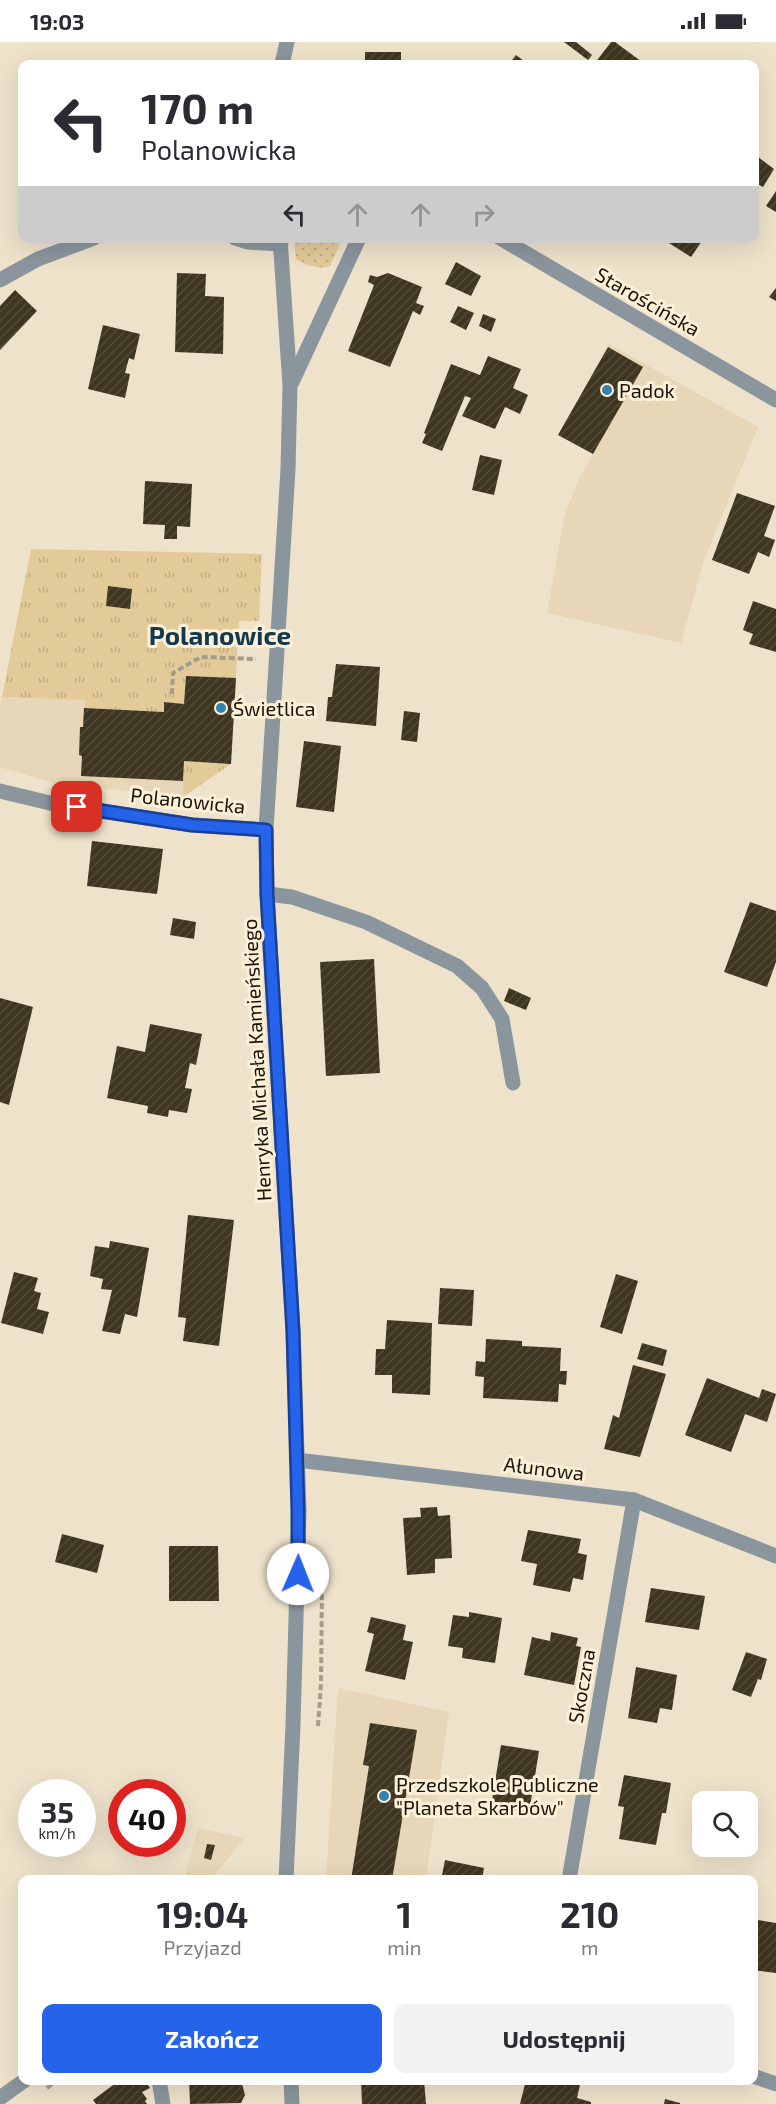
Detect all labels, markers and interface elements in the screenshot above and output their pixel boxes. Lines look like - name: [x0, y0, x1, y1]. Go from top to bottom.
- text: 19:03: [30, 8, 85, 34]
- text: 170 m: [141, 82, 254, 132]
- icon: left: [42, 84, 120, 162]
- text: Polanowicka: [141, 133, 297, 165]
- icon: left: [278, 198, 311, 231]
- icon: ahead: [341, 198, 374, 231]
- icon: ahead: [404, 198, 437, 231]
- icon: right: [467, 198, 500, 231]
- street label: Starościńska: [591, 261, 705, 341]
- place label: Padok: [619, 378, 675, 402]
- marker: Padok: [600, 383, 614, 397]
- district label: Polanowice: [149, 619, 291, 650]
- place label: Świetlica: [233, 696, 316, 720]
- marker: Świetlica: [214, 701, 228, 715]
- pin: [51, 781, 102, 832]
- street label: Polanowicka: [129, 782, 247, 818]
- icon: arrive: [60, 790, 93, 823]
- street label: Henryka Michała Kamieńskiego: [237, 918, 275, 1202]
- street label: Ałunowa: [502, 1451, 586, 1485]
- position arrow: [266, 1542, 330, 1606]
- street label: Skoczna: [563, 1647, 599, 1725]
- place label: Przedszkole Publiczne "Planeta Skarbów": [396, 1772, 599, 1819]
- speed limit sign: 40: [108, 1779, 186, 1857]
- marker: Przedszkole Publiczne "Planeta Skarbów": [377, 1789, 391, 1803]
- map controls: [692, 1791, 758, 1857]
- button: search: [692, 1791, 758, 1857]
- text: 35: [40, 1793, 74, 1829]
- text: km/h: [38, 1824, 76, 1842]
- text: 19:04: [157, 1892, 248, 1935]
- text: 1: [396, 1892, 412, 1935]
- text: 210: [560, 1892, 619, 1935]
- text: Przyjazd: [163, 1935, 242, 1959]
- text: min: [387, 1935, 421, 1959]
- text: m: [581, 1935, 598, 1959]
- button: Zakończ: [42, 2004, 382, 2073]
- button: Udostępnij: [394, 2004, 734, 2073]

